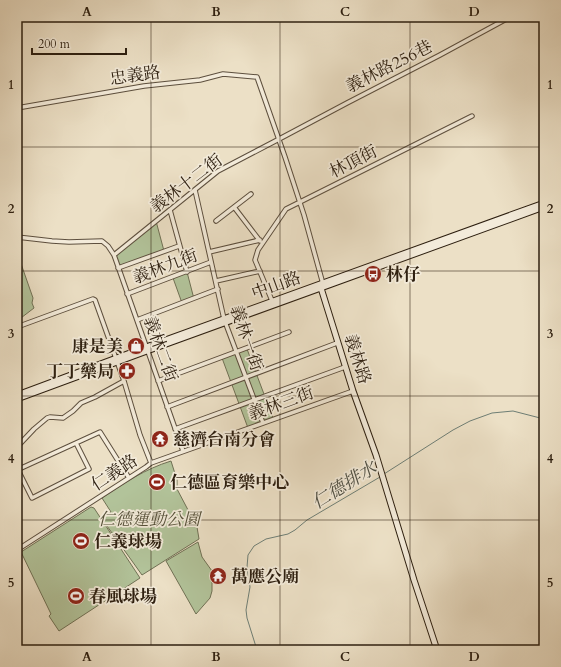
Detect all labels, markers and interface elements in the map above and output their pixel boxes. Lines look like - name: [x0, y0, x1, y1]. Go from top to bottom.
- text: A: [82, 3, 92, 21]
- text: B: [211, 3, 221, 21]
- text: C: [340, 3, 350, 21]
- text: D: [468, 3, 480, 21]
- scale bar: [32, 30, 126, 56]
- street label: 義林路256巷: [342, 35, 436, 98]
- text: 200 m: [38, 36, 71, 52]
- street label: 忠義路: [108, 61, 162, 90]
- text: 1: [8, 76, 14, 94]
- text: 1: [547, 76, 553, 94]
- street label: 林頂街: [325, 140, 381, 183]
- street label: 義林十二街: [145, 149, 227, 218]
- text: 2: [8, 200, 15, 218]
- text: 2: [547, 200, 554, 218]
- street label: 義林九街: [129, 244, 201, 289]
- place label: 林仔: [386, 263, 420, 286]
- bus stop icon: 林仔: [363, 264, 383, 284]
- street label: 中山路: [248, 266, 304, 305]
- street label: 義林一街: [225, 302, 268, 374]
- street label: 義林二街: [138, 313, 183, 385]
- text: 3: [8, 325, 15, 343]
- text: 3: [547, 325, 554, 343]
- street label: 義林路: [339, 331, 376, 387]
- place label: 康是美: [72, 335, 123, 358]
- shop icon: 康是美: [126, 336, 146, 356]
- place label: 丁丁藥局: [46, 360, 114, 383]
- pharmacy icon: 丁丁藥局: [117, 361, 137, 381]
- street label: 義林三街: [245, 381, 317, 426]
- place label: 慈濟台南分會: [173, 428, 275, 451]
- temple icon: 慈濟台南分會: [150, 429, 170, 449]
- street label: 仁義路: [87, 449, 142, 496]
- text: 4: [8, 450, 15, 468]
- text: 4: [547, 450, 554, 468]
- water label: 仁德排水: [307, 455, 383, 515]
- place label: 仁德區育樂中心: [170, 471, 289, 494]
- sports icon: 仁德區育樂中心: [147, 472, 167, 492]
- park label: 仁德運動公園: [98, 508, 203, 531]
- place label: 仁義球場: [94, 530, 162, 553]
- sports icon: 仁義球場: [71, 531, 91, 551]
- place label: 萬應公廟: [231, 565, 299, 588]
- temple icon: 萬應公廟: [208, 566, 228, 586]
- text: 5: [8, 574, 14, 592]
- text: 5: [547, 574, 553, 592]
- place label: 春風球場: [89, 585, 157, 608]
- sports icon: 春風球場: [66, 586, 86, 606]
- text: A: [82, 648, 92, 666]
- text: B: [211, 648, 221, 666]
- text: C: [340, 648, 350, 666]
- text: D: [468, 648, 480, 666]

